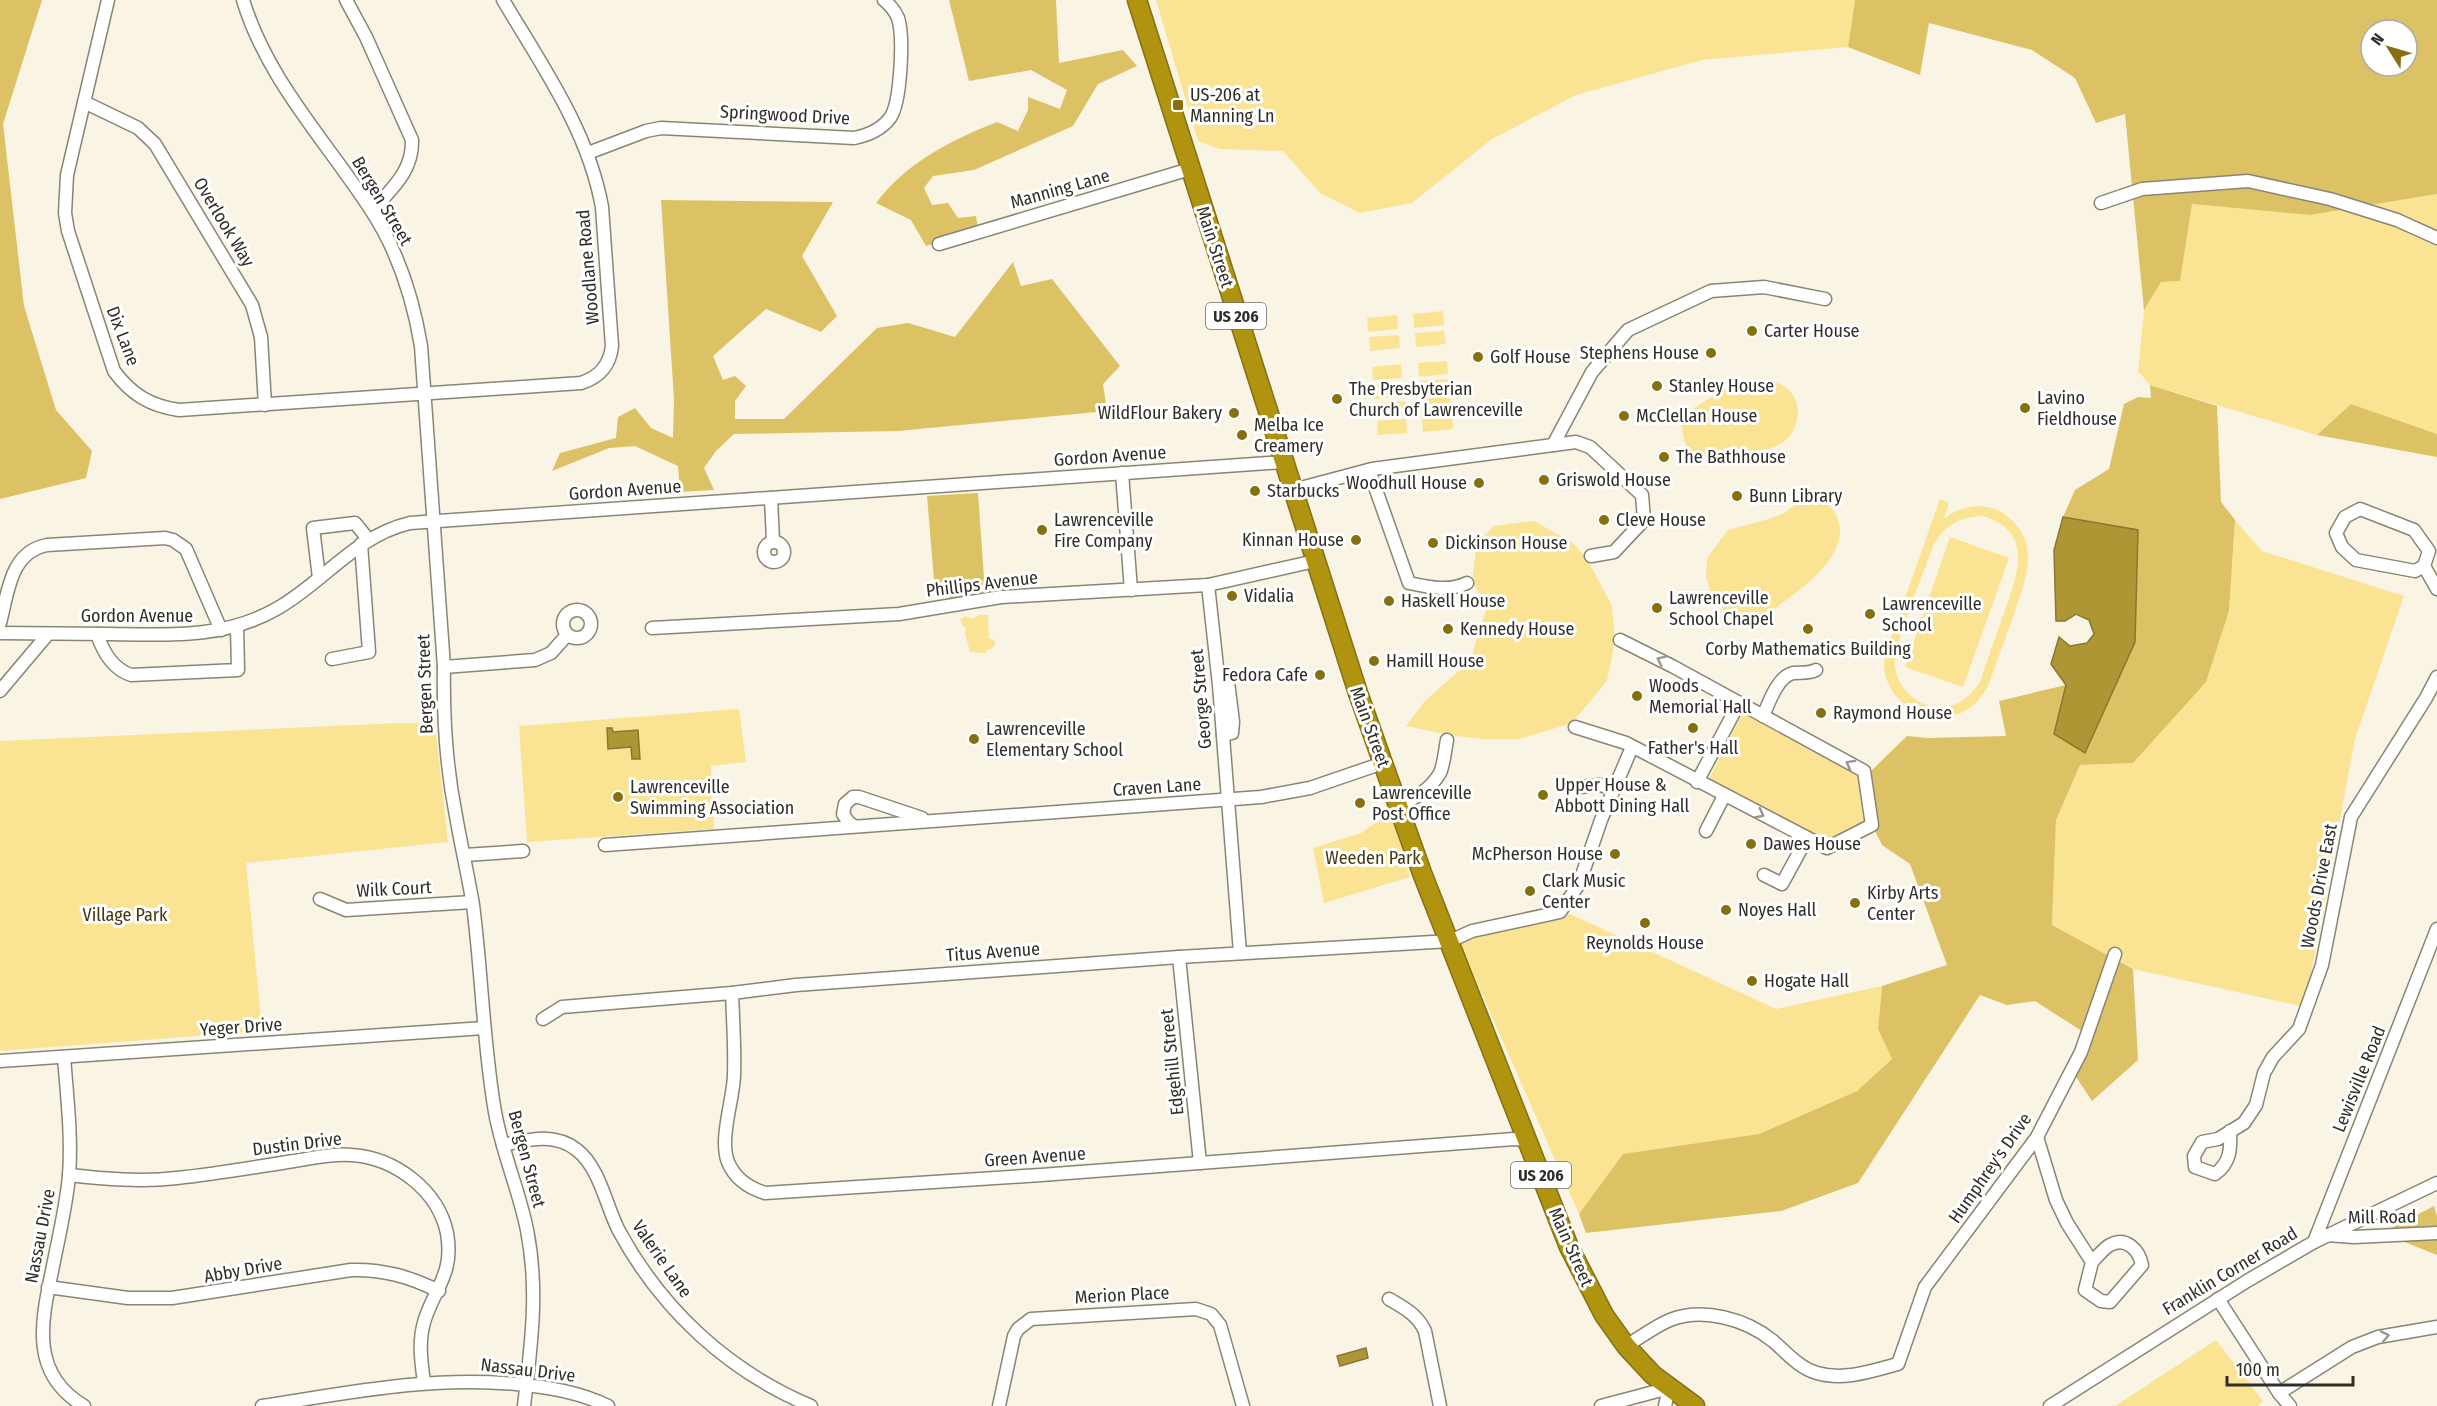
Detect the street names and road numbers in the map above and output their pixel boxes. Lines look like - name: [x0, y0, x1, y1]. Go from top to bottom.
- street label: Springwood Drive: [720, 101, 851, 129]
- street label: Bergen Street: [347, 153, 417, 250]
- street label: Manning Lane: [1008, 164, 1112, 214]
- street label: Overlook Way: [189, 173, 259, 271]
- street label: Main Street: [1192, 204, 1238, 291]
- street label: Woodlane Road: [572, 209, 604, 325]
- street label: Dix Lane: [102, 303, 144, 369]
- road number: US 206: [1206, 303, 1266, 329]
- street label: Gordon Avenue: [1053, 441, 1167, 471]
- street label: Gordon Avenue: [568, 475, 682, 505]
- street label: Phillips Avenue: [925, 566, 1039, 602]
- street label: Gordon Avenue: [81, 605, 193, 627]
- street label: Bergen Street: [412, 634, 438, 734]
- street label: George Street: [1186, 648, 1216, 750]
- street label: Main Street: [1345, 684, 1395, 770]
- street label: Craven Lane: [1112, 773, 1202, 801]
- street label: Woods Drive East: [2296, 822, 2342, 950]
- street label: Wilk Court: [356, 876, 432, 902]
- street label: Titus Avenue: [945, 938, 1041, 966]
- street label: Edgehill Street: [1155, 1008, 1189, 1116]
- street label: Yeger Drive: [199, 1013, 283, 1041]
- street label: Lewisville Road: [2328, 1023, 2390, 1135]
- street label: Bergen Street: [503, 1108, 551, 1210]
- street label: Humphrey's Drive: [1944, 1109, 2036, 1227]
- street label: Dustin Drive: [251, 1128, 343, 1160]
- street label: Green Avenue: [984, 1142, 1087, 1172]
- road number: US 206: [1511, 1162, 1571, 1188]
- street label: Nassau Drive: [20, 1187, 60, 1285]
- street label: Main Street: [1544, 1204, 1598, 1290]
- street label: Mill Road: [2348, 1205, 2416, 1229]
- street label: Valerie Lane: [627, 1216, 697, 1302]
- street label: Franklin Corner Road: [2159, 1222, 2301, 1320]
- street label: Abby Drive: [202, 1252, 284, 1288]
- street label: Merion Place: [1074, 1282, 1170, 1308]
- street label: Nassau Drive: [479, 1353, 577, 1387]

